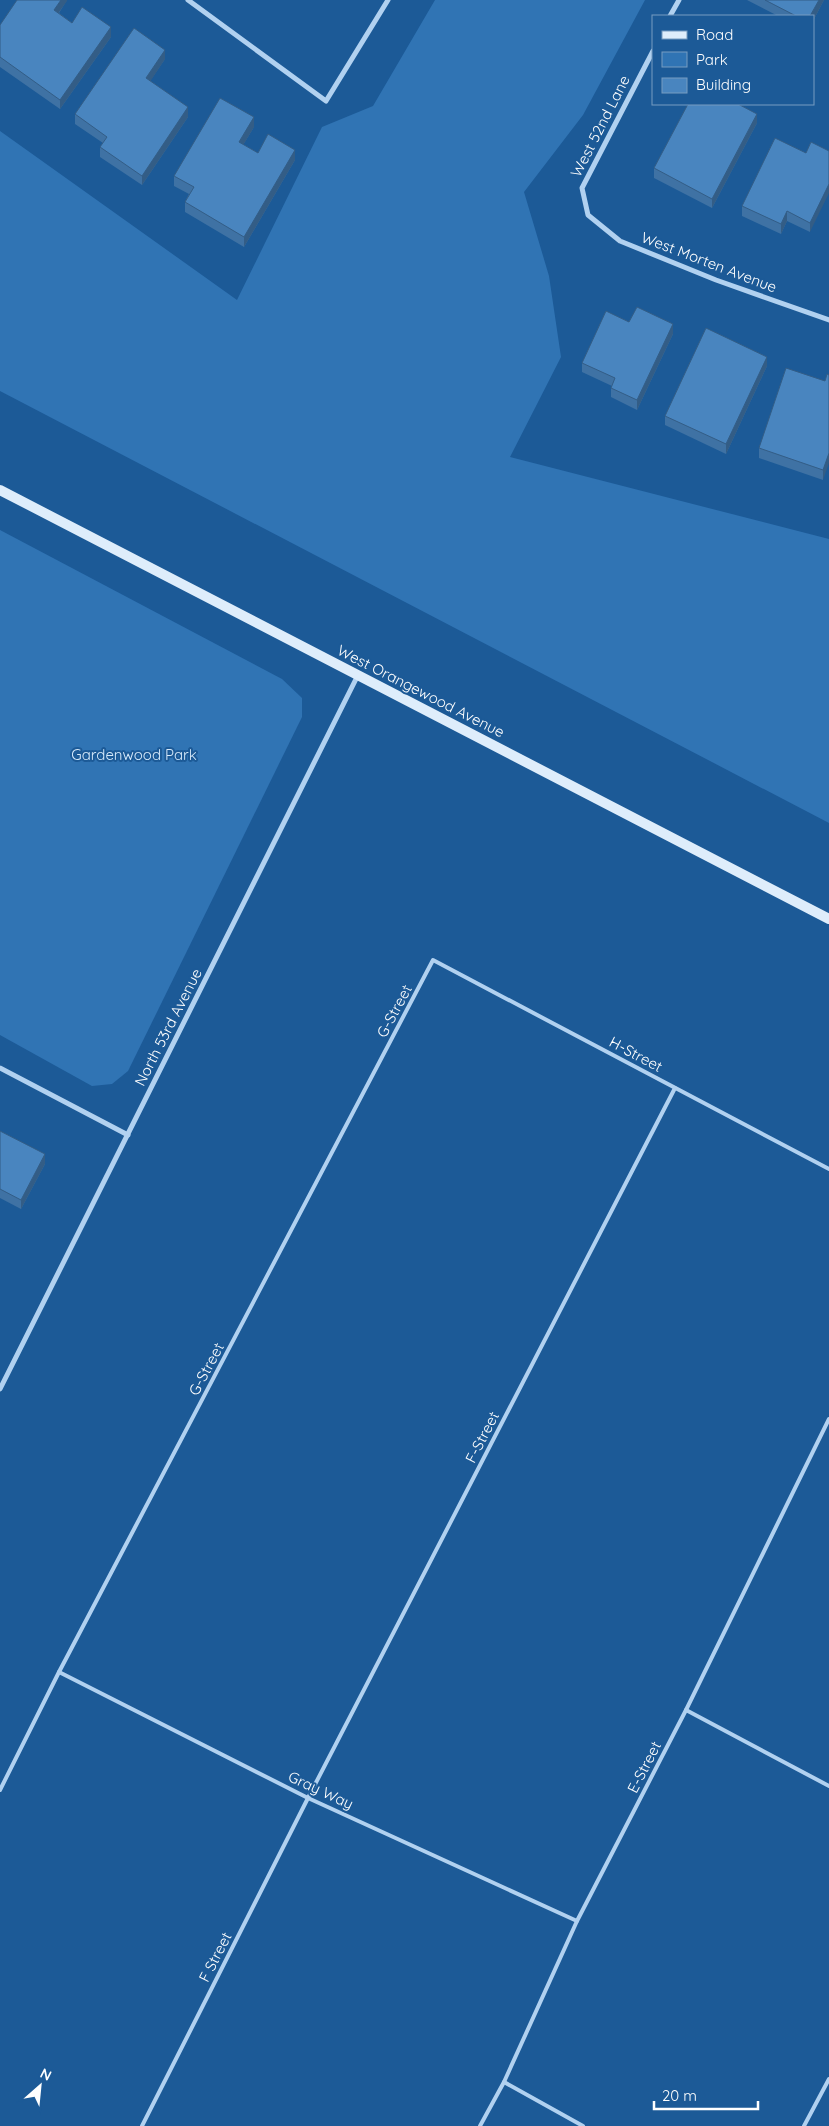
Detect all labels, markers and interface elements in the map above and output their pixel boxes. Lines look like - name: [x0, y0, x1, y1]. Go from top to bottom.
- legend: [652, 15, 814, 105]
- text: Road: [696, 25, 733, 44]
- text: Park: [696, 50, 728, 69]
- street label: West 52nd Lane: [566, 72, 634, 180]
- text: Building: [696, 75, 751, 94]
- street label: West Morten Avenue: [638, 227, 780, 297]
- street label: West Orangewood Avenue: [334, 640, 508, 742]
- park label: Gardenwood Park: [71, 745, 197, 764]
- street label: North 53rd Avenue: [130, 965, 206, 1089]
- street label: G-Street: [372, 981, 416, 1041]
- street label: H-Street: [606, 1032, 666, 1076]
- street label: G-Street: [184, 1339, 228, 1399]
- street label: F-Street: [461, 1408, 503, 1466]
- street label: E-Street: [623, 1738, 665, 1796]
- street label: Gray Way: [285, 1767, 357, 1813]
- street label: F Street: [194, 1929, 236, 1985]
- north arrow: [15, 2061, 65, 2111]
- text: N: [37, 2064, 55, 2085]
- scale bar: [654, 2078, 758, 2110]
- text: 20 m: [662, 2086, 697, 2105]

